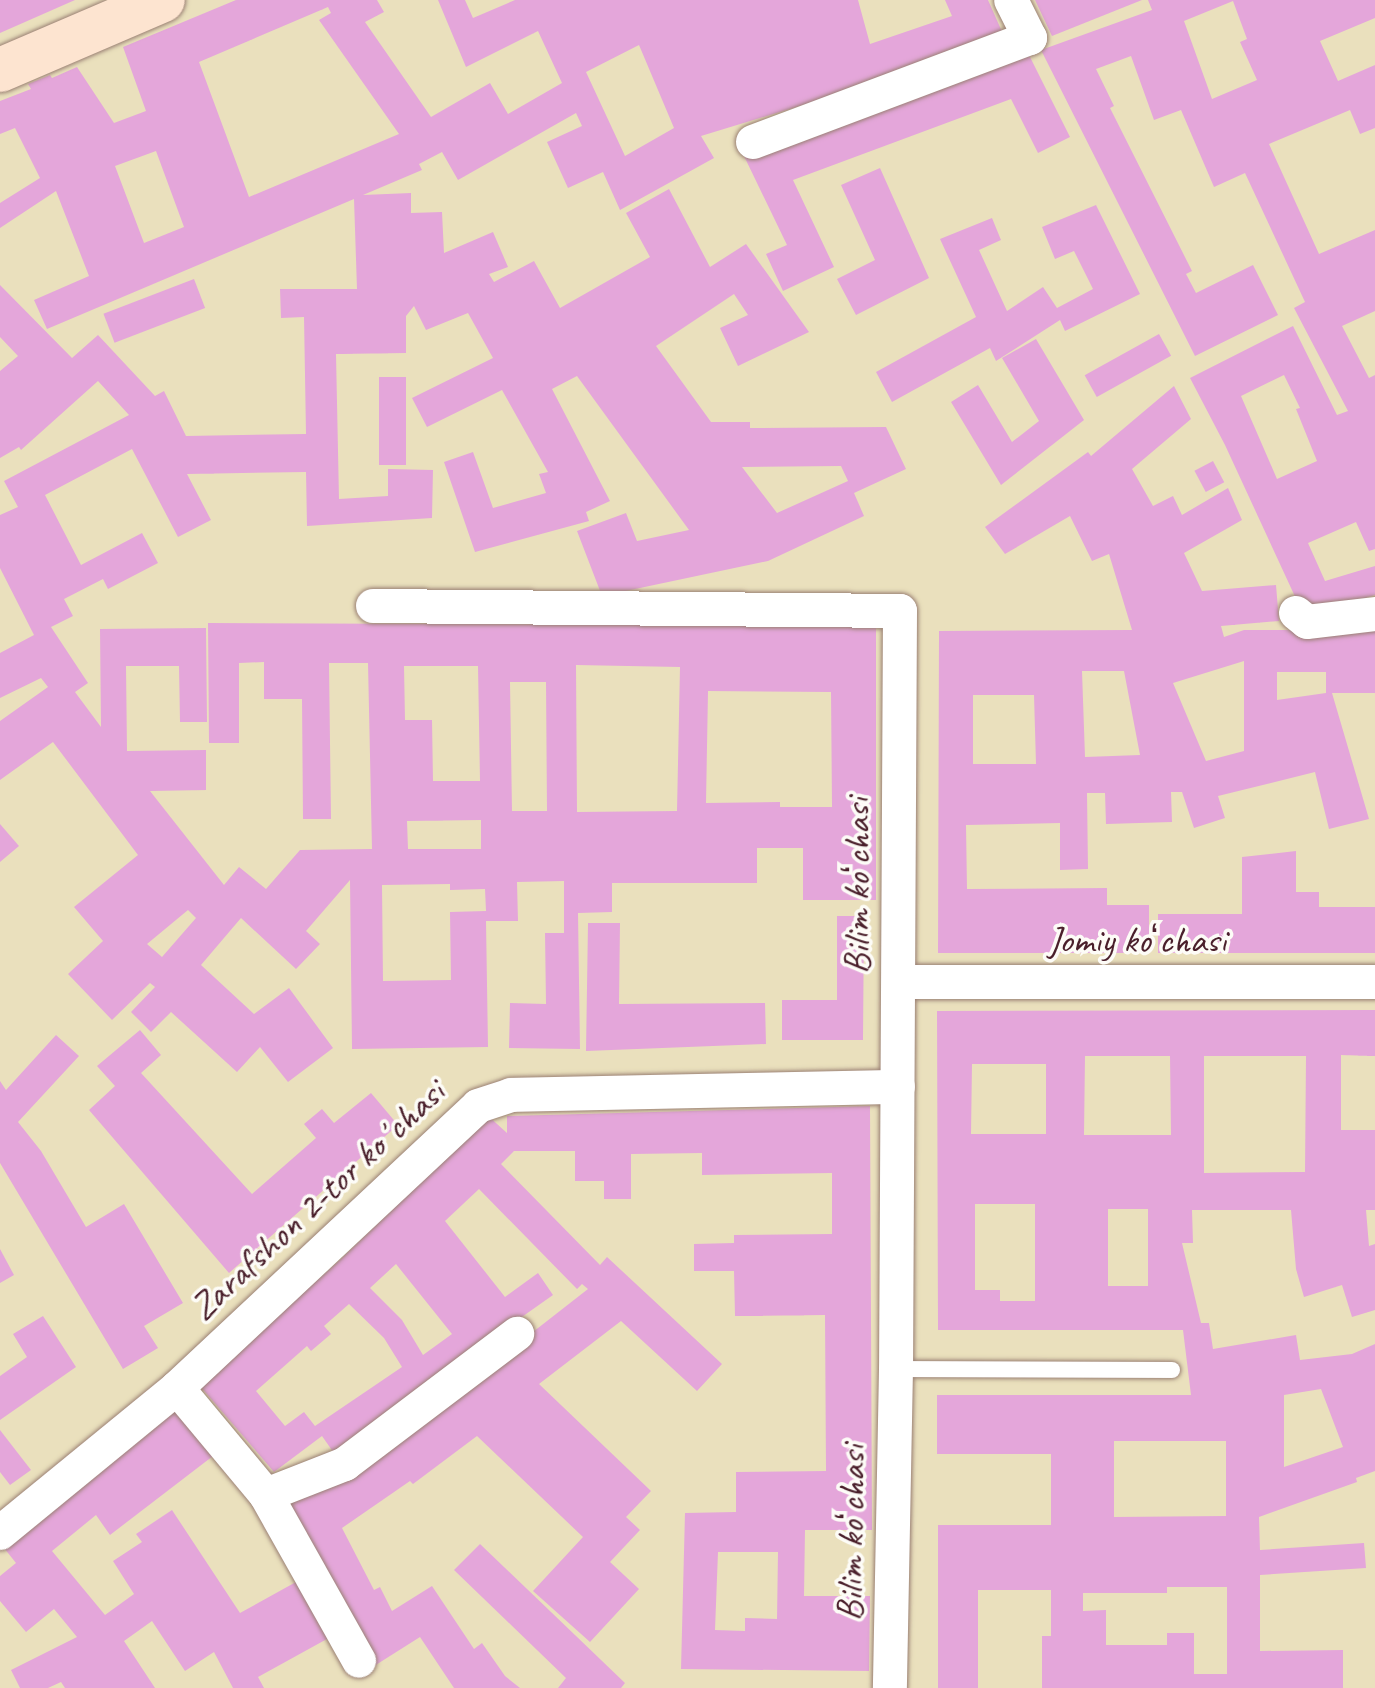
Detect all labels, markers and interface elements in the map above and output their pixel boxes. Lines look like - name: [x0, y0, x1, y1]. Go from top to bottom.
- street label: Bilim koʻchasi: [834, 798, 880, 974]
- street label: Jomiy koʻchasi: [1048, 917, 1226, 963]
- street label: Zarafshon 2-tor koʼchasi: [180, 1070, 454, 1330]
- street label: Bilim koʻchasi: [827, 1444, 875, 1622]

